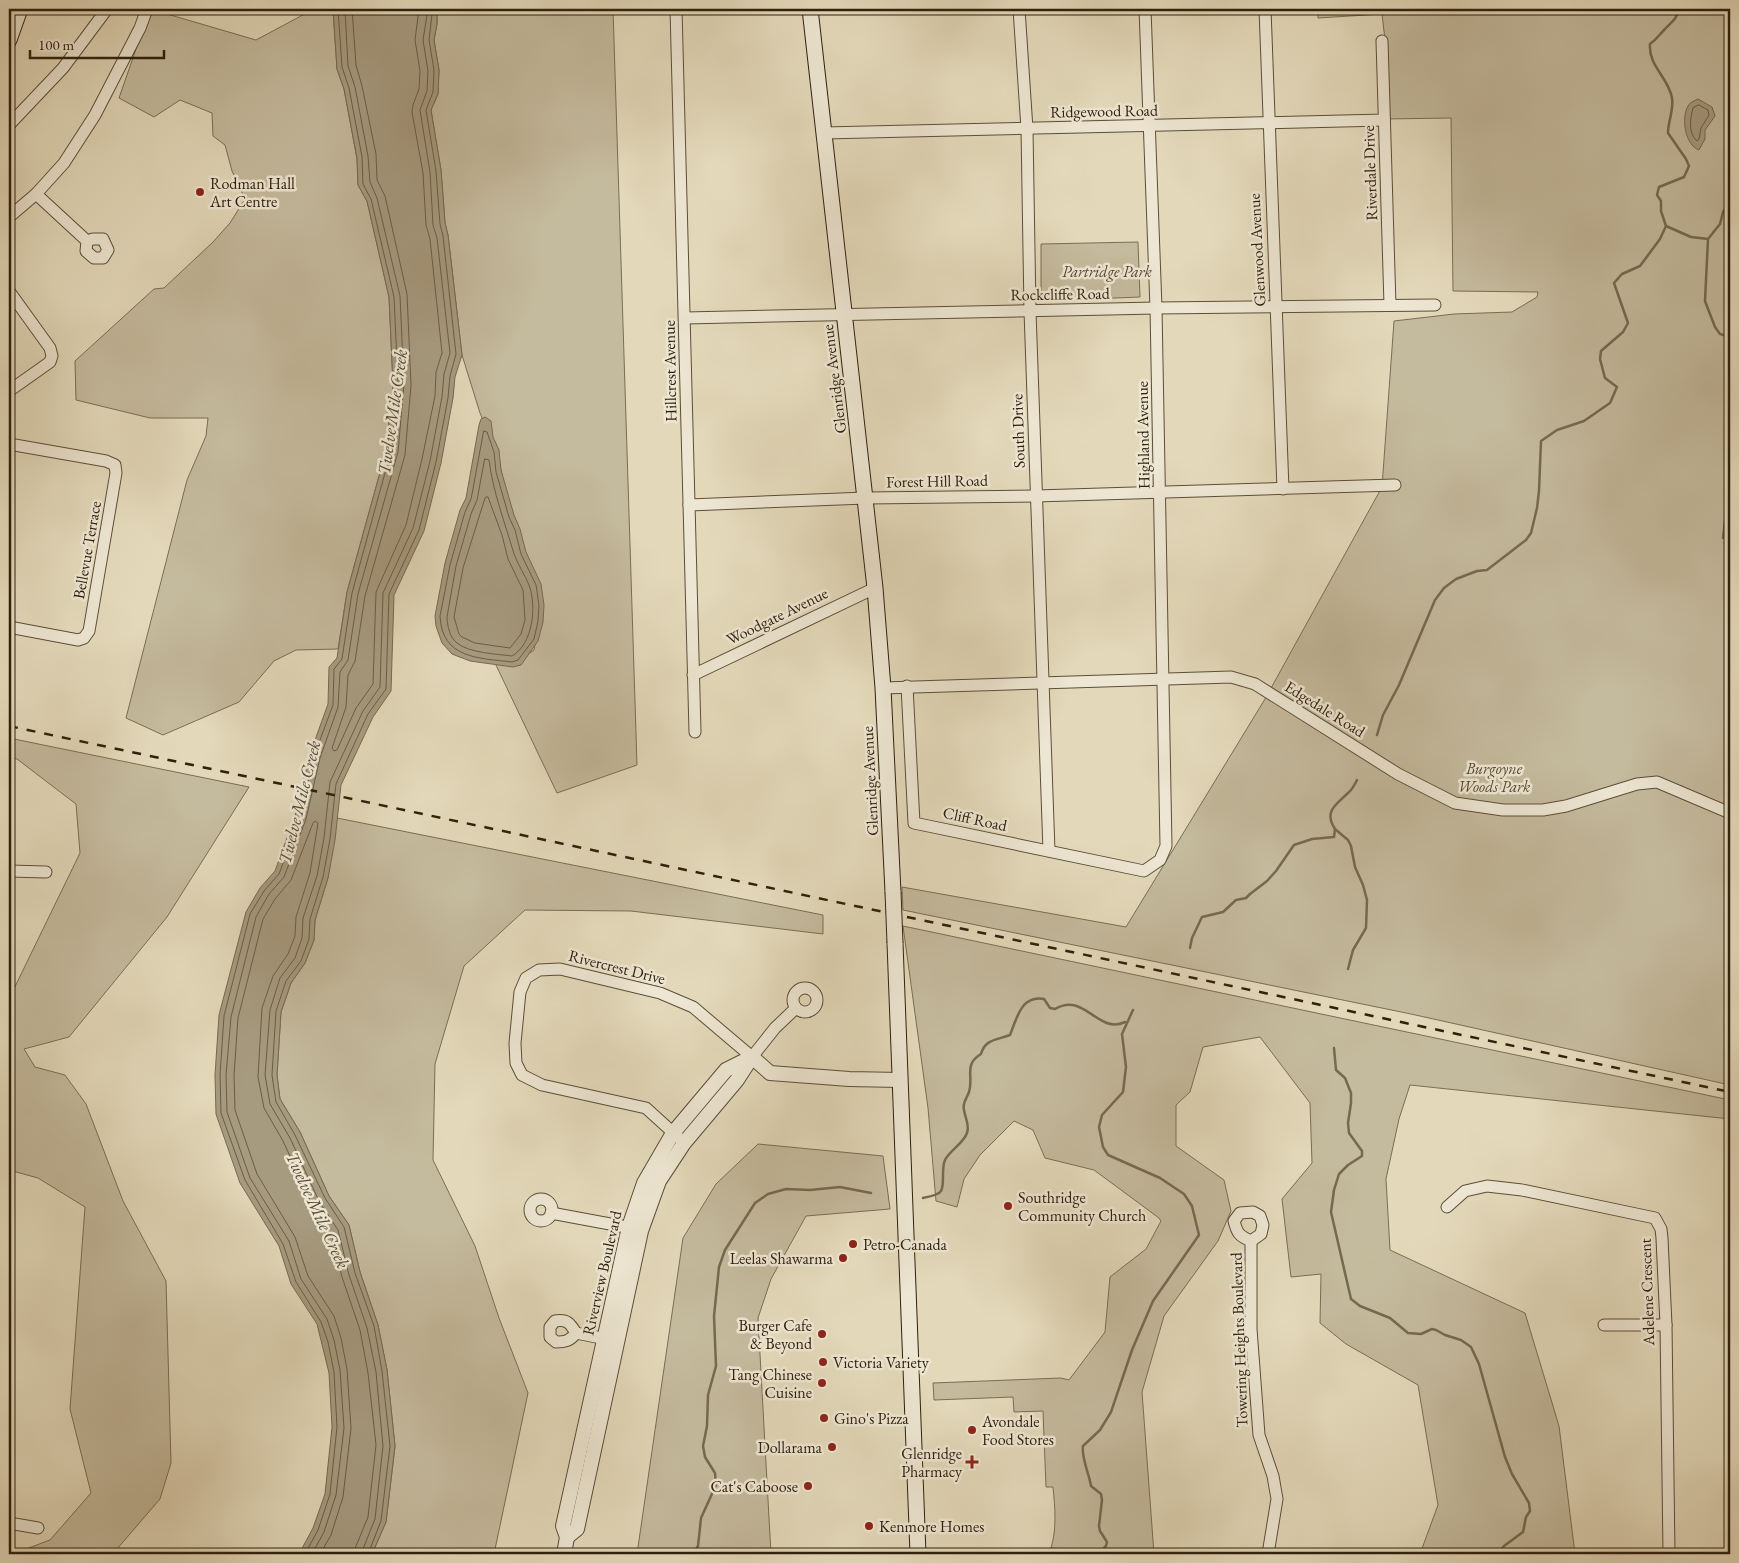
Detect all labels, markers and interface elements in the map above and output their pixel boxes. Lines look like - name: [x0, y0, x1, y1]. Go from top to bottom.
- scale bar: [30, 28, 164, 60]
- text: 100 m: [38, 35, 75, 54]
- street label: Ridgewood Road: [1050, 100, 1159, 122]
- street label: Riverdale Drive: [1358, 125, 1382, 221]
- place label: Rodman Hall Art Centre: [209, 173, 295, 212]
- marker: Rodman Hall Art Centre: [194, 186, 206, 198]
- street label: Glenwood Avenue: [1244, 193, 1270, 307]
- park label: Partridge Park: [1062, 261, 1153, 282]
- street label: Rockcliffe Road: [1010, 283, 1111, 305]
- street label: Hillcrest Avenue: [659, 320, 681, 422]
- street label: Glenridge Avenue: [817, 323, 851, 435]
- water label: Twelve Mile Creek: [372, 348, 412, 476]
- street label: Highland Avenue: [1132, 381, 1154, 489]
- street label: South Drive: [1006, 393, 1030, 469]
- street label: Forest Hill Road: [886, 470, 989, 492]
- street label: Bellevue Terrace: [68, 499, 106, 601]
- street label: Woodgate Avenue: [723, 582, 831, 650]
- street label: Edgedale Road: [1281, 676, 1370, 742]
- street label: Glenridge Avenue: [857, 726, 883, 836]
- water label: Twelve Mile Creek: [273, 738, 325, 866]
- park label: Burgoyne Woods Park: [1458, 758, 1531, 797]
- street label: Cliff Road: [941, 802, 1010, 836]
- street label: Rivercrest Drive: [566, 945, 668, 989]
- water label: Twelve Mile Creek: [281, 1148, 355, 1272]
- place label: Southridge Community Church: [1018, 1187, 1146, 1226]
- marker: Southridge Community Church: [1002, 1200, 1014, 1212]
- street label: Riverview Boulevard: [577, 1208, 627, 1337]
- place label: Petro-Canada: [863, 1234, 948, 1255]
- marker: Petro-Canada: [847, 1238, 859, 1250]
- street label: Adelene Crescent: [1635, 1238, 1659, 1347]
- place label: Leelas Shawarma: [730, 1248, 834, 1269]
- street label: Towering Heights Boulevard: [1225, 1251, 1253, 1428]
- marker: Leelas Shawarma: [837, 1252, 849, 1264]
- place label: Burger Cafe & Beyond: [738, 1315, 813, 1354]
- marker: Burger Cafe & Beyond: [816, 1328, 828, 1340]
- place label: Victoria Variety: [833, 1352, 930, 1373]
- marker: Victoria Variety: [817, 1356, 829, 1368]
- place label: Tang Chinese Cuisine: [728, 1364, 812, 1403]
- marker: Tang Chinese Cuisine: [816, 1377, 828, 1389]
- place label: Gino's Pizza: [834, 1408, 909, 1429]
- place label: Avondale Food Stores: [981, 1411, 1054, 1450]
- marker: Gino's Pizza: [818, 1412, 830, 1424]
- marker: Avondale Food Stores: [966, 1424, 978, 1436]
- place label: Dollarama: [758, 1437, 823, 1458]
- marker: Dollarama: [826, 1441, 838, 1453]
- place label: Glenridge Pharmacy: [901, 1443, 963, 1482]
- marker: Glenridge Pharmacy: [966, 1456, 978, 1468]
- place label: Cat's Caboose: [710, 1476, 798, 1497]
- marker: Cat's Caboose: [802, 1480, 814, 1492]
- place label: Kenmore Homes: [879, 1516, 984, 1537]
- marker: Kenmore Homes: [863, 1520, 875, 1532]

